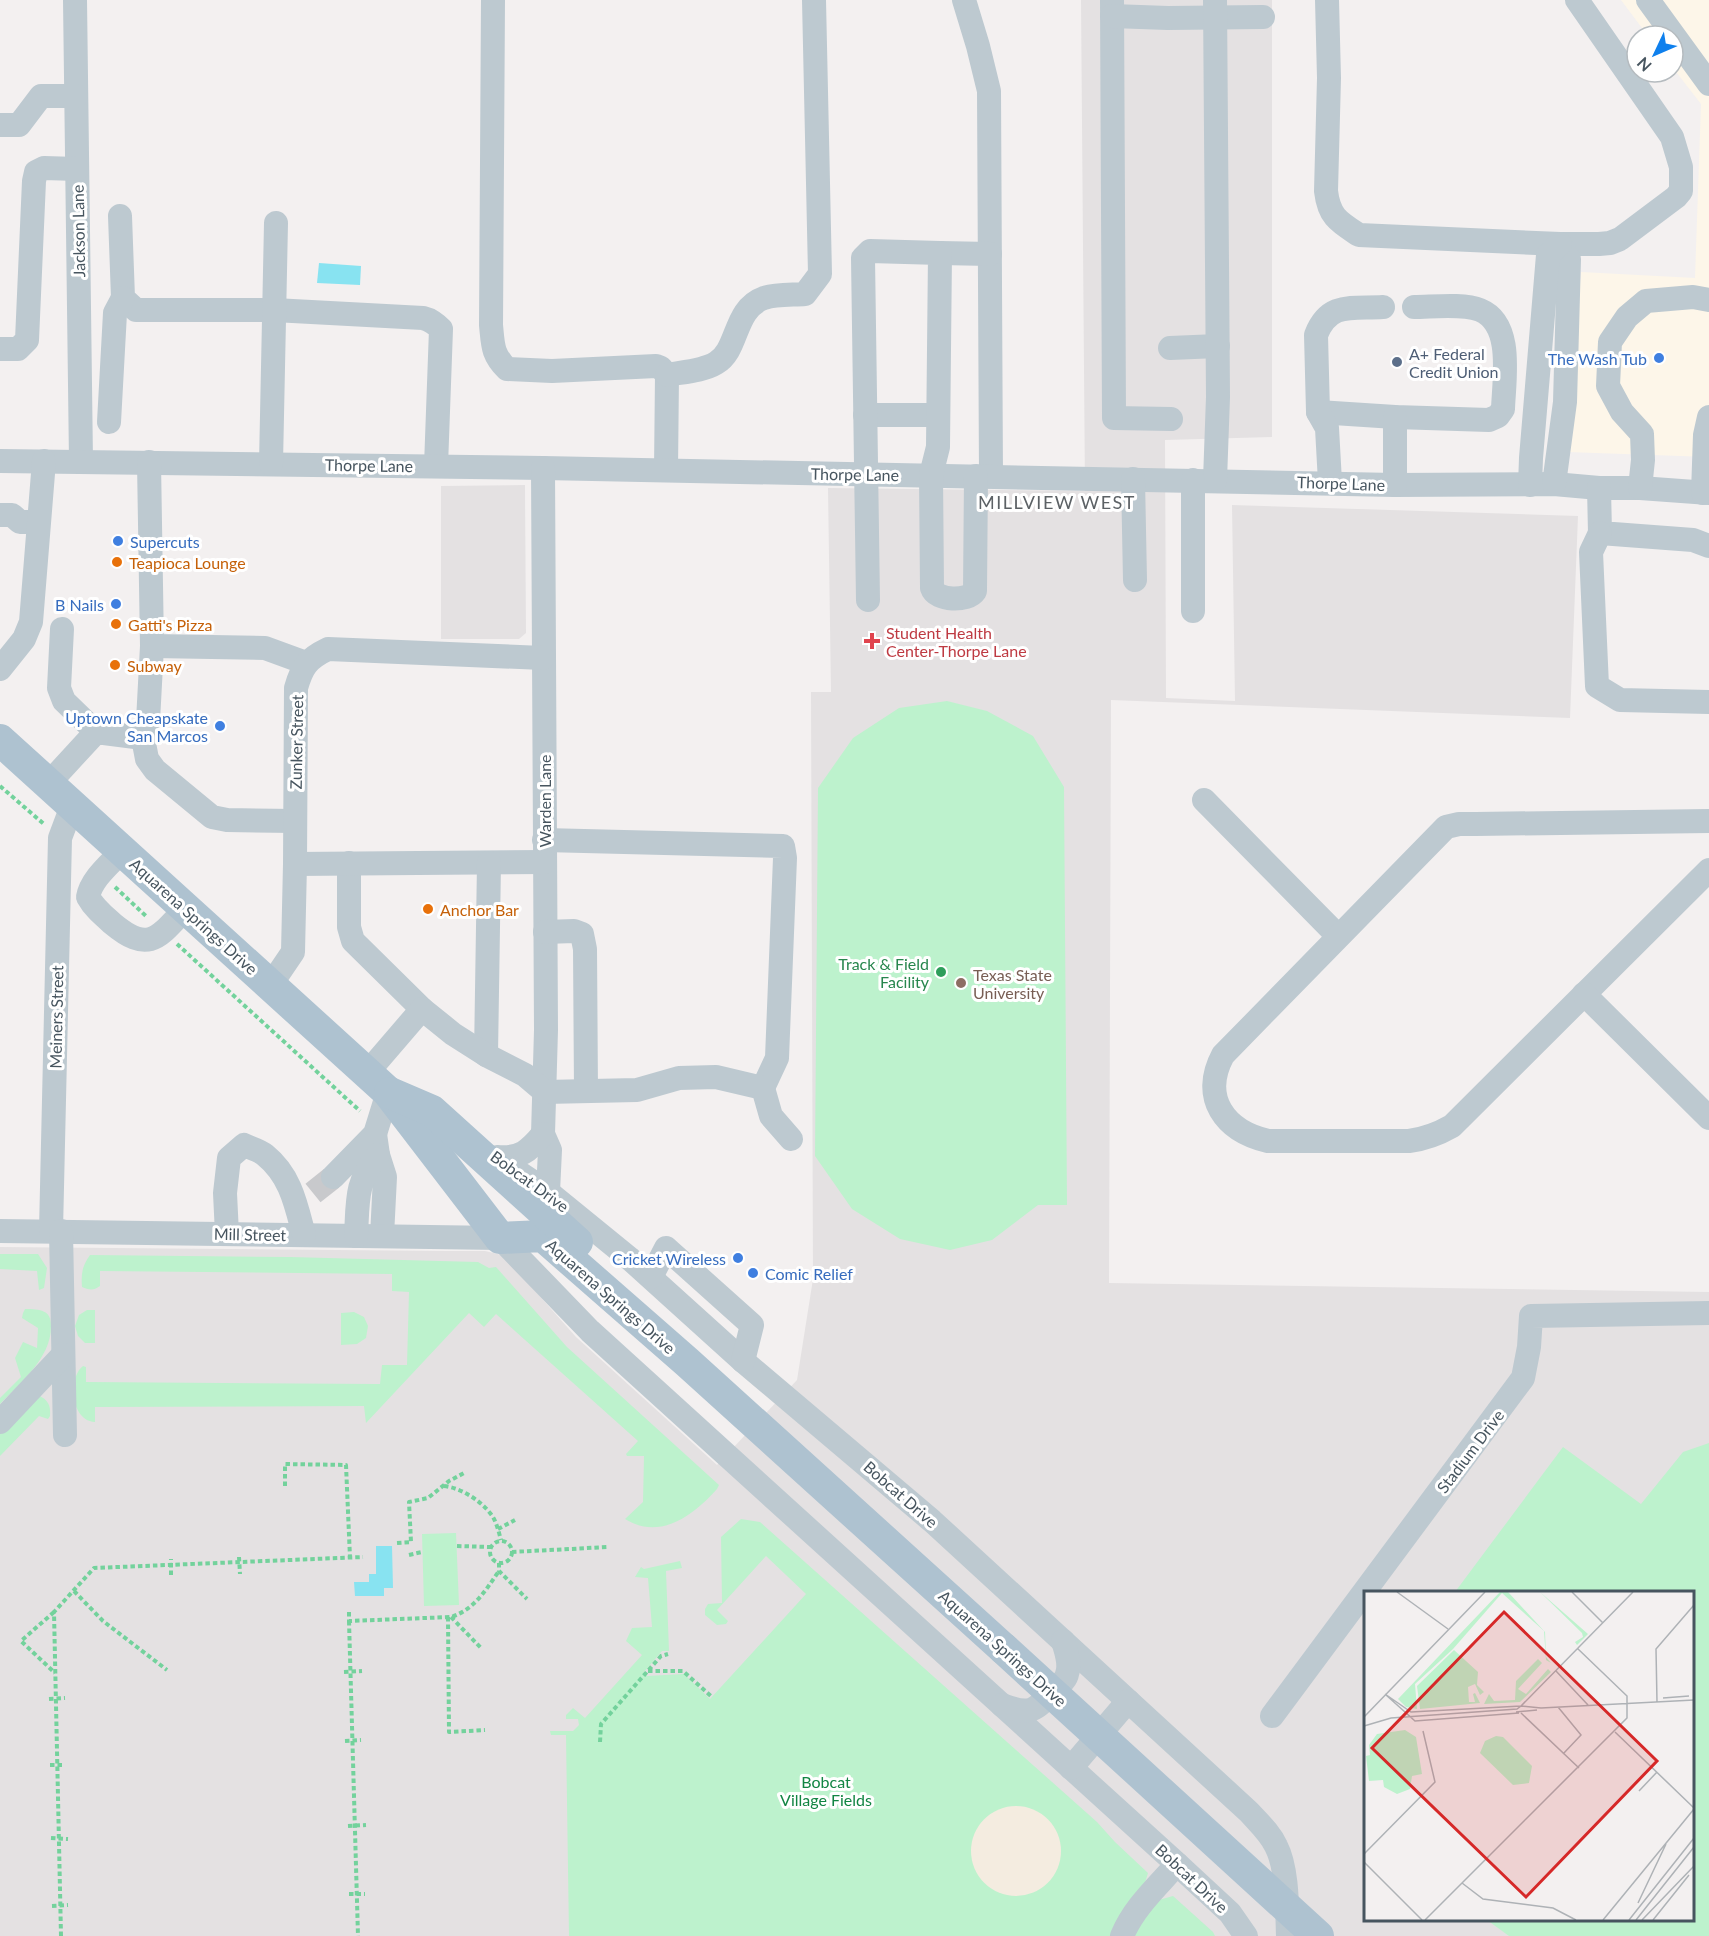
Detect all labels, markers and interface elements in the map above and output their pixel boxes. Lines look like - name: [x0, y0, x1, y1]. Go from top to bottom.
- north arrow: [1625, 24, 1685, 84]
- text: N: [1633, 54, 1655, 76]
- street label: Jackson Lane: [68, 184, 88, 278]
- place label: A+ Federal Credit Union: [1409, 344, 1499, 381]
- place label: The Wash Tub: [1548, 349, 1647, 368]
- marker: The Wash Tub: [1652, 351, 1666, 365]
- marker: A+ Federal Credit Union: [1390, 355, 1404, 369]
- street label: Thorpe Lane: [325, 455, 413, 475]
- street label: Thorpe Lane: [811, 464, 899, 484]
- street label: Thorpe Lane: [1297, 472, 1385, 494]
- district label: MILLVIEW WEST: [978, 491, 1136, 513]
- place label: Supercuts: [130, 532, 200, 551]
- marker: Supercuts: [111, 534, 125, 548]
- place label: Teapioca Lounge: [129, 553, 246, 572]
- marker: Teapioca Lounge: [110, 555, 124, 569]
- place label: B Nails: [55, 595, 104, 614]
- marker: B Nails: [109, 597, 123, 611]
- place label: Gatti's Pizza: [128, 615, 212, 634]
- marker: Gatti's Pizza: [109, 617, 123, 631]
- place label: Student Health Center-Thorpe Lane: [886, 623, 1027, 660]
- marker: Student Health Center-Thorpe Lane: [863, 632, 881, 650]
- place label: Subway: [127, 656, 183, 675]
- marker: Subway: [108, 658, 122, 672]
- street label: Zunker Street: [286, 694, 306, 790]
- place label: Uptown Cheapskate San Marcos: [65, 708, 208, 745]
- marker: Uptown Cheapskate San Marcos: [213, 719, 227, 733]
- street label: Warden Lane: [535, 754, 554, 848]
- street label: Aquarena Springs Drive: [126, 854, 262, 978]
- place label: Anchor Bar: [440, 900, 519, 919]
- marker: Anchor Bar: [421, 902, 435, 916]
- place label: Track & Field Facility: [838, 954, 930, 991]
- street label: Meiners Street: [46, 965, 66, 1069]
- marker: Track & Field Facility: [934, 965, 948, 979]
- place label: Texas State University: [973, 965, 1052, 1002]
- marker: Texas State University: [954, 976, 968, 990]
- street label: Bobcat Drive: [487, 1146, 573, 1216]
- street label: Mill Street: [214, 1224, 287, 1244]
- street label: Aquarena Springs Drive: [543, 1235, 679, 1357]
- place label: Cricket Wireless: [612, 1249, 726, 1268]
- marker: Cricket Wireless: [731, 1251, 745, 1265]
- place label: Comic Relief: [765, 1264, 853, 1283]
- marker: Comic Relief: [746, 1266, 760, 1280]
- street label: Stadium Drive: [1433, 1406, 1507, 1496]
- street label: Bobcat Drive: [860, 1457, 942, 1531]
- street label: Aquarena Springs Drive: [935, 1586, 1071, 1710]
- inset map: [1364, 1591, 1694, 1921]
- park label: Bobcat Village Fields: [780, 1772, 872, 1809]
- street label: Bobcat Drive: [1152, 1840, 1232, 1916]

